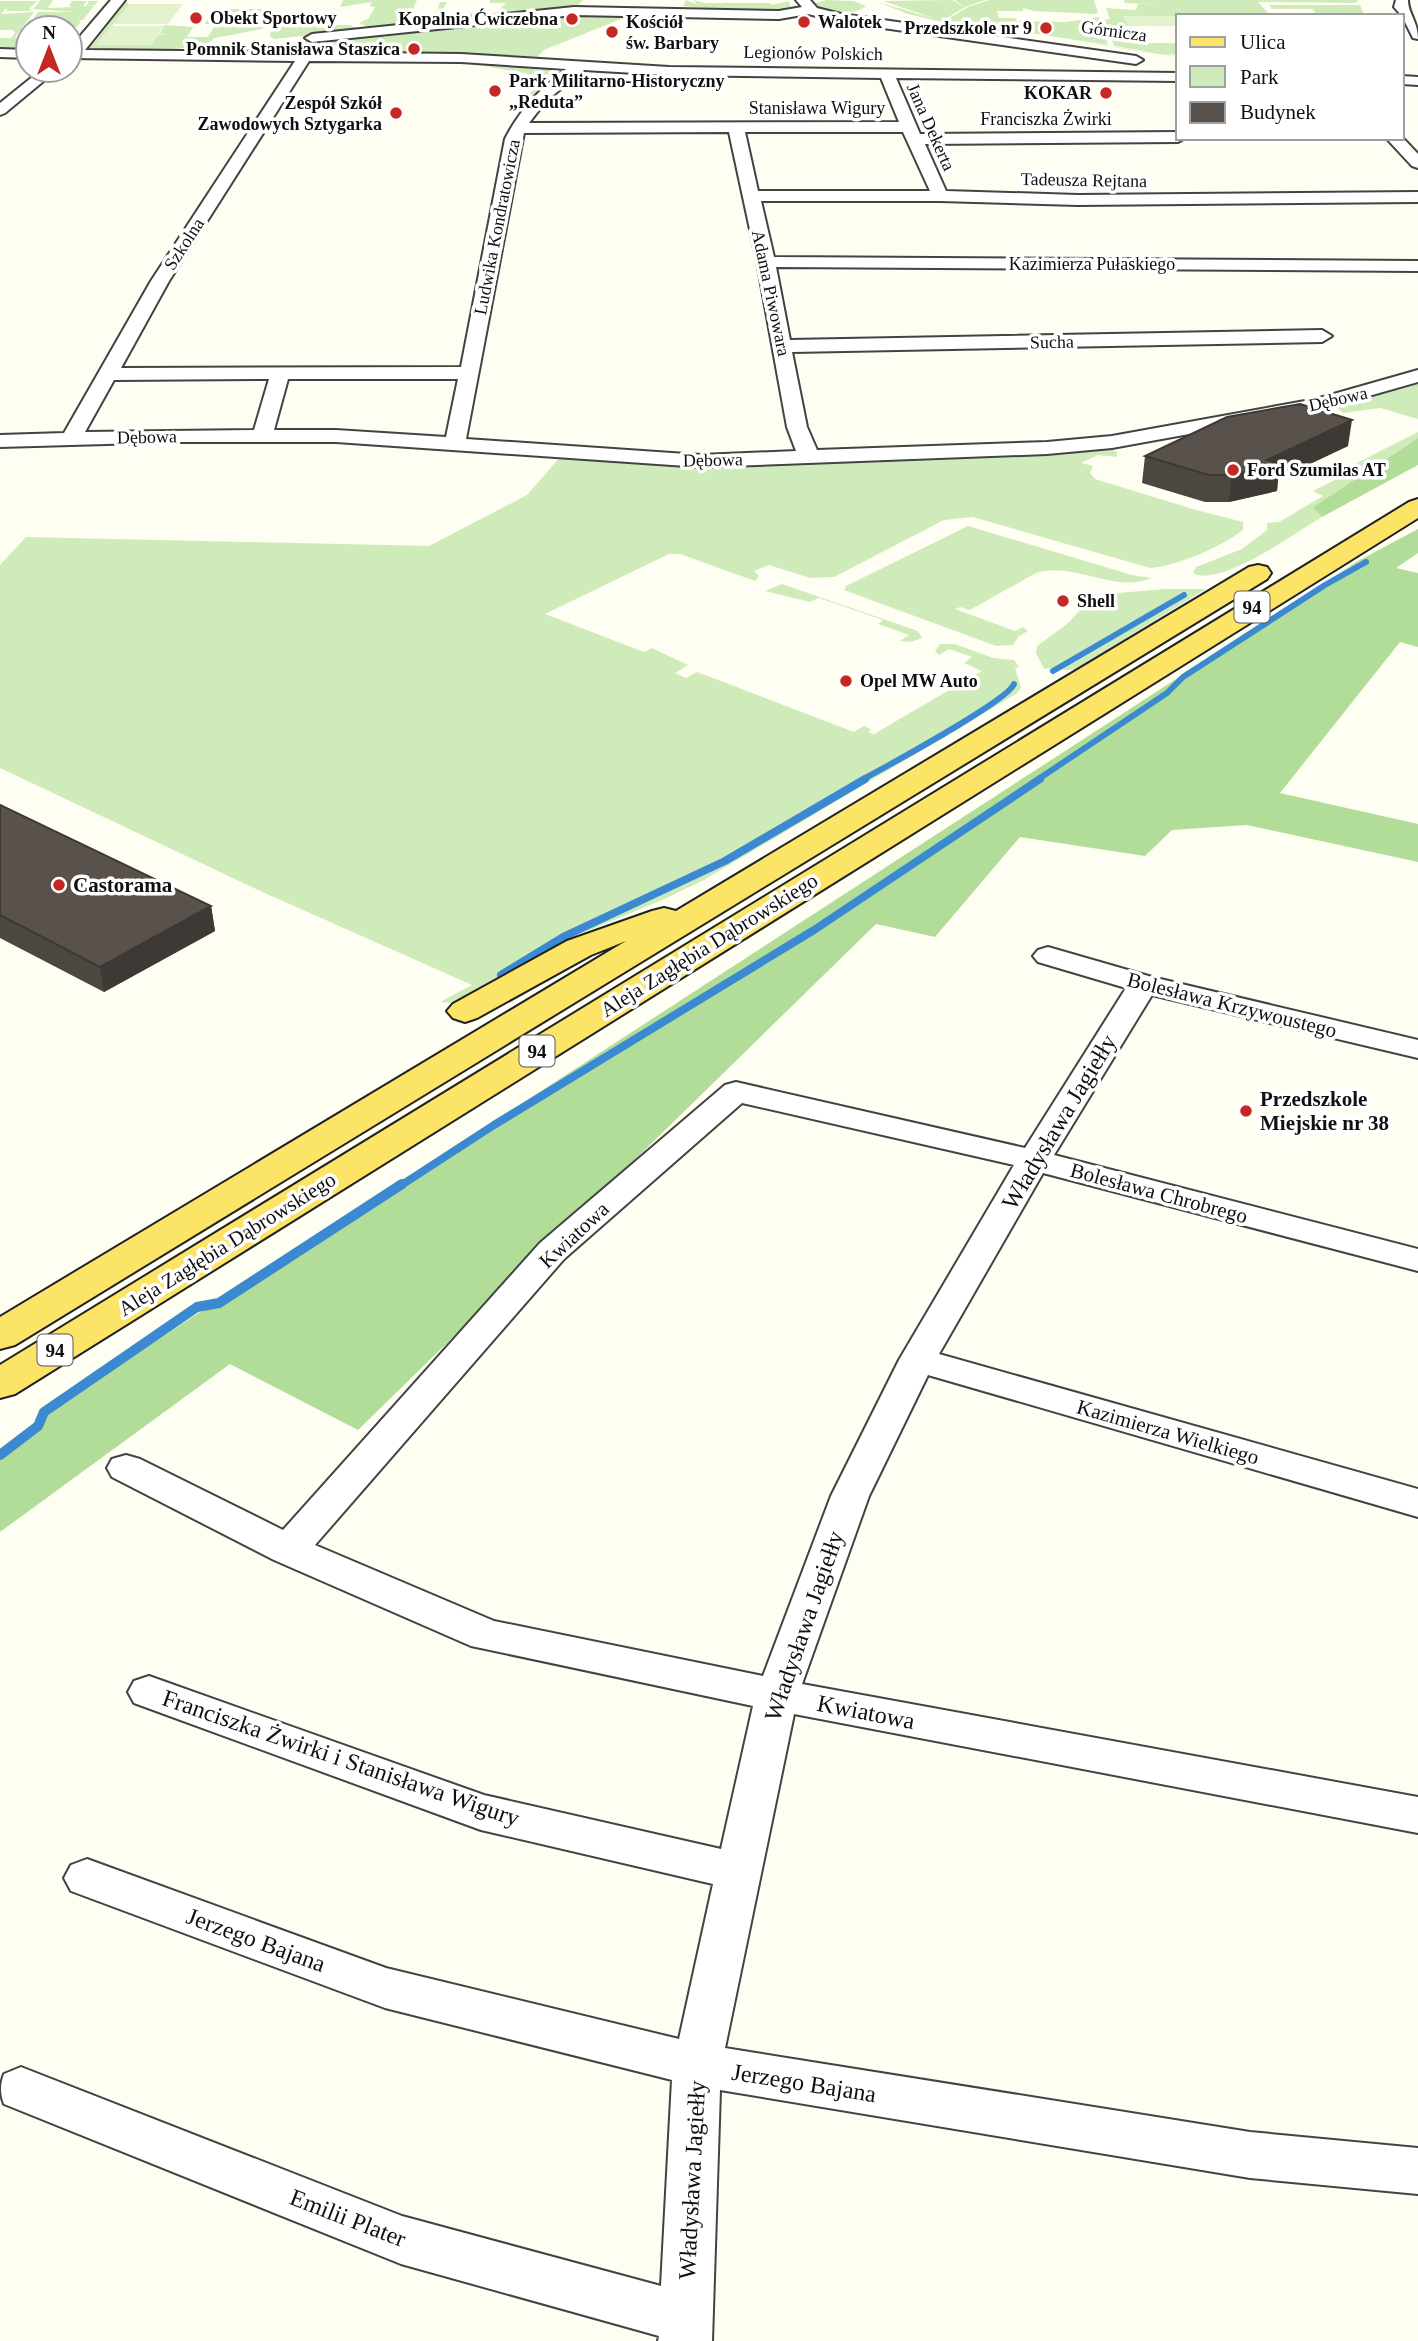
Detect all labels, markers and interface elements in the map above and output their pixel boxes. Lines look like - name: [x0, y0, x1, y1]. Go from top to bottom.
- place label: Obekt Sportowy: [210, 8, 337, 28]
- place label: Kopalnia Ćwiczebna: [398, 8, 558, 29]
- marker: Obekt Sportowy: [188, 10, 204, 26]
- marker: Kopalnia Ćwiczebna: [564, 11, 580, 27]
- place label: Kościół św. Barbary: [626, 12, 719, 53]
- place label: Walotek: [818, 12, 882, 32]
- north arrow: [14, 14, 84, 84]
- marker: Walotek: [796, 14, 812, 30]
- legend: [1176, 14, 1404, 140]
- street label: Górnicza: [1080, 17, 1148, 45]
- place label: Przedszkole nr 9: [904, 18, 1032, 38]
- marker: Przedszkole nr 9: [1038, 20, 1054, 36]
- text: N: [42, 22, 56, 43]
- marker: Kościół św. Barbary: [604, 24, 620, 40]
- text: Ulica: [1240, 30, 1286, 54]
- place label: Pomnik Stanisława Staszica: [186, 39, 400, 59]
- marker: Pomnik Stanisława Staszica: [406, 41, 422, 57]
- street label: Legionów Polskich: [743, 42, 883, 64]
- text: Park: [1240, 65, 1279, 89]
- place label: Park Militarno-Historyczny „Reduta”: [509, 71, 724, 112]
- street label: Jana Dekerta: [903, 80, 959, 174]
- marker: Park Militarno-Historyczny „Reduta”: [487, 83, 503, 99]
- place label: KOKAR: [1024, 83, 1093, 103]
- marker: KOKAR: [1098, 85, 1114, 101]
- place label: Zespół Szkół Zawodowych Sztygarka: [197, 93, 382, 134]
- street label: Stanisława Wigury: [749, 98, 885, 118]
- text: Budynek: [1240, 100, 1316, 124]
- marker: Zespół Szkół Zawodowych Sztygarka: [388, 105, 404, 121]
- street label: Franciszka Żwirki: [980, 109, 1112, 129]
- street label: Ludwika Kondratowicza: [470, 138, 524, 316]
- street label: Tadeusza Rejtana: [1021, 169, 1147, 191]
- street label: Szkolna: [160, 214, 208, 274]
- street label: Adama Piwowara: [748, 228, 794, 358]
- street label: Kazimierza Pułaskiego: [1009, 254, 1175, 274]
- street label: Sucha: [1030, 332, 1074, 352]
- street label: Dębowa: [1307, 383, 1369, 415]
- street label: Dębowa: [117, 426, 177, 448]
- street label: Dębowa: [683, 449, 743, 471]
- place label: Ford Szumilas AT: [1247, 460, 1386, 480]
- marker: Ford Szumilas AT: [1225, 462, 1241, 478]
- place label: Shell: [1077, 591, 1115, 611]
- road number: 94: [1234, 592, 1270, 622]
- marker: Shell: [1055, 593, 1071, 609]
- place label: Opel MW Auto: [860, 671, 978, 691]
- marker: Opel MW Auto: [838, 673, 854, 689]
- street label: Aleja Zagłębia Dąbrowskiego: [596, 868, 822, 1022]
- place label: Castorama: [73, 873, 173, 897]
- marker: Castorama: [51, 877, 67, 893]
- street label: Bolesława Krzywoustego: [1125, 967, 1339, 1043]
- street label: Władysława Jagiełły: [997, 1030, 1121, 1214]
- road number: 94: [520, 1036, 554, 1066]
- place label: Przedszkole Miejskie nr 38: [1260, 1087, 1389, 1135]
- marker: Przedszkole Miejskie nr 38: [1238, 1103, 1254, 1119]
- street label: Bolesława Chrobrego: [1068, 1158, 1250, 1228]
- street label: Aleja Zagłębia Dąbrowskiego: [114, 1167, 340, 1321]
- street label: Kwiatowa: [534, 1196, 614, 1273]
- road number: 94: [38, 1334, 72, 1366]
- street label: Kazimierza Wielkiego: [1074, 1395, 1262, 1469]
- street label: Władysława Jagiełły: [759, 1528, 849, 1724]
- street label: Franciszka Żwirki i Stanisława Wigury: [159, 1685, 523, 1831]
- street label: Kwiatowa: [815, 1690, 917, 1734]
- street label: Jerzego Bajana: [183, 1903, 329, 1977]
- street label: Jerzego Bajana: [730, 2059, 878, 2107]
- street label: Władysława Jagiełły: [674, 2080, 710, 2280]
- street label: Emilii Plater: [286, 2184, 410, 2252]

